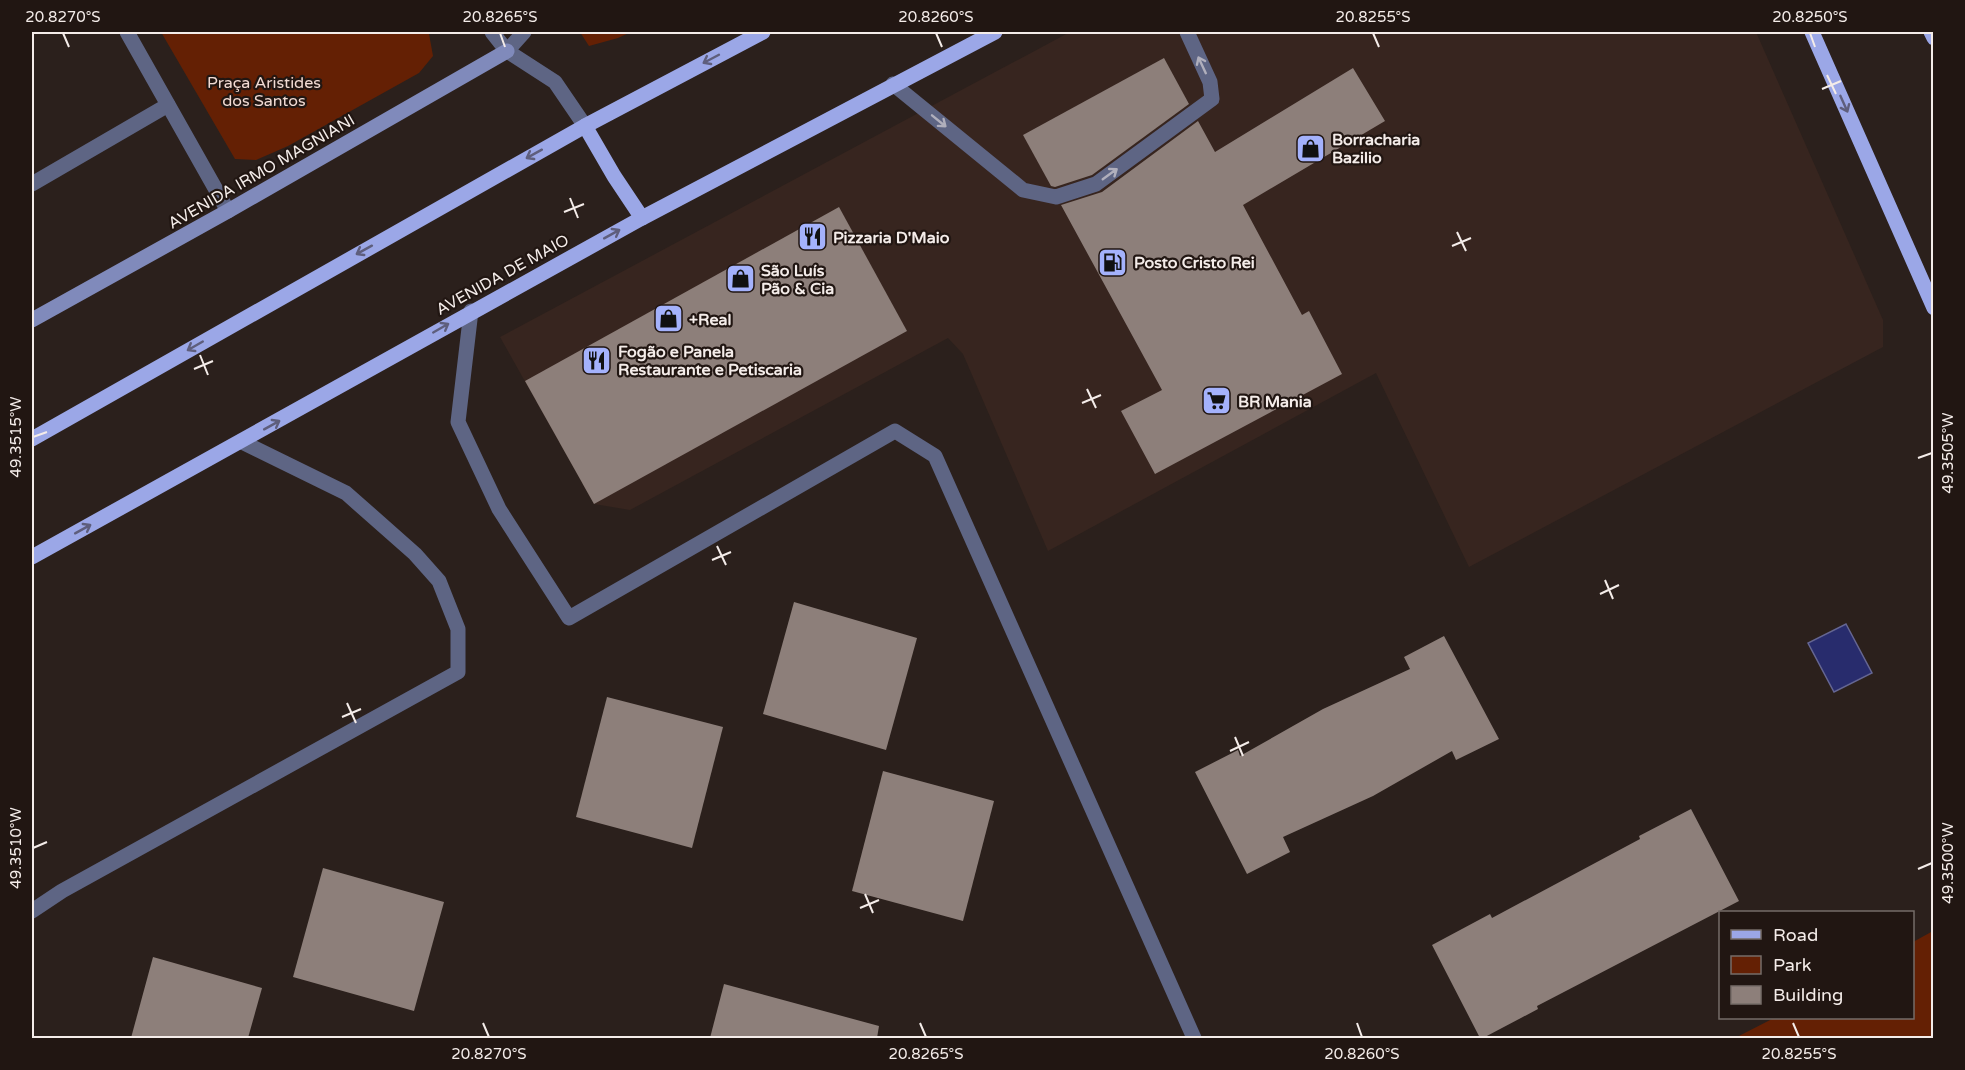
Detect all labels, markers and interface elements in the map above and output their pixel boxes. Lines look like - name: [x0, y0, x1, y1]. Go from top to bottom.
- text: 20.8270°S: [25, 8, 101, 26]
- text: 20.8265°S: [463, 8, 537, 26]
- text: 20.8260°S: [898, 8, 974, 26]
- text: 20.8255°S: [1336, 8, 1410, 26]
- text: 20.8250°S: [1772, 8, 1848, 26]
- one-way arrow: [703, 53, 720, 65]
- one-way arrow: [1196, 56, 1208, 74]
- park label: Praça Aristides dos Santos: [207, 73, 321, 111]
- one-way arrow: [1839, 95, 1850, 113]
- street label: AVENIDA IRMO MAGNIANI: [165, 110, 358, 234]
- one-way arrow: [930, 114, 946, 127]
- place label: Borracharia Bazilio: [1332, 130, 1420, 168]
- shop icon: Borracharia Bazilio: [1295, 132, 1327, 164]
- one-way arrow: [526, 149, 543, 161]
- one-way arrow: [1101, 168, 1117, 180]
- restaurant icon: Pizzaria D'Maio: [796, 221, 828, 253]
- one-way arrow: [603, 228, 620, 240]
- place label: Pizzaria D'Maio: [833, 228, 950, 248]
- street label: AVENIDA DE MAIO: [432, 230, 573, 320]
- one-way arrow: [356, 244, 373, 256]
- fuel station icon: Posto Cristo Rei: [1097, 246, 1129, 278]
- place label: Posto Cristo Rei: [1134, 253, 1255, 273]
- place label: São Luís Pão & Cia: [761, 261, 834, 299]
- shop icon: São Luís Pão & Cia: [724, 263, 756, 295]
- shop icon: +Real: [652, 303, 684, 335]
- place label: +Real: [689, 310, 731, 330]
- one-way arrow: [432, 322, 449, 334]
- one-way arrow: [186, 341, 204, 352]
- place label: Fogão e Panela Restaurante e Petiscaria: [618, 342, 802, 380]
- restaurant icon: Fogão e Panela Restaurante e Petiscaria: [581, 344, 613, 376]
- supermarket icon: BR Mania: [1201, 385, 1233, 417]
- place label: BR Mania: [1238, 392, 1312, 412]
- text: 49.3515°W: [7, 397, 25, 477]
- text: 49.3505°W: [1939, 413, 1957, 493]
- one-way arrow: [263, 419, 280, 431]
- one-way arrow: [74, 523, 91, 535]
- text: 49.3510°W: [7, 807, 25, 889]
- text: 49.3500°W: [1939, 822, 1957, 904]
- legend: [1719, 911, 1914, 1019]
- text: Road: [1773, 924, 1818, 946]
- text: Park: [1773, 954, 1812, 976]
- text: Building: [1773, 984, 1843, 1006]
- text: 20.8270°S: [451, 1045, 527, 1063]
- text: 20.8265°S: [889, 1045, 963, 1063]
- text: 20.8260°S: [1324, 1045, 1400, 1063]
- text: 20.8255°S: [1762, 1045, 1836, 1063]

